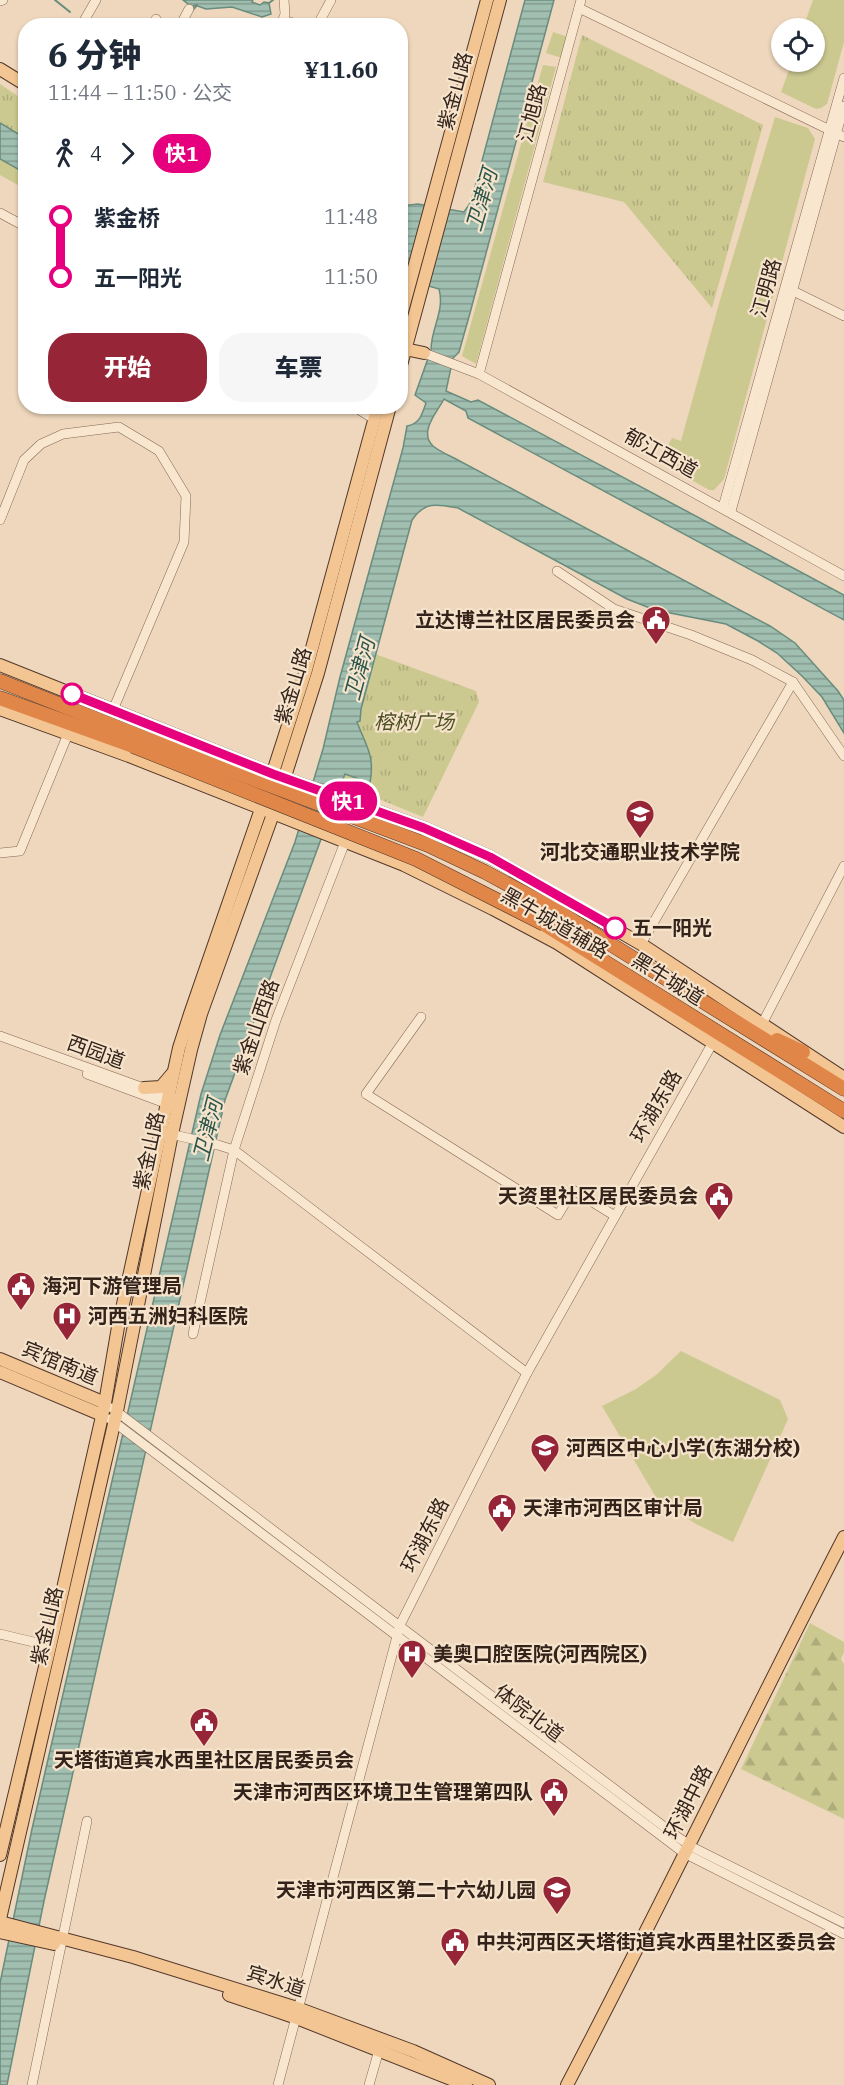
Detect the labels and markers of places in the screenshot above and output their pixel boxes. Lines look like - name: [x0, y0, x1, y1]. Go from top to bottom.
- public building icon: 立达博兰社区居民委员会: [640, 604, 672, 646]
- place label: 立达博兰社区居民委员会: [415, 606, 635, 633]
- unlabelled marker: [61, 683, 83, 705]
- school or university icon: 河北交通职业技术学院: [624, 798, 656, 840]
- place label: 河北交通职业技术学院: [540, 838, 740, 865]
- place label: 五一阳光: [632, 914, 712, 941]
- marker: 五一阳光: [604, 917, 626, 939]
- public building icon: 天资里社区居民委员会: [703, 1180, 735, 1222]
- place label: 天资里社区居民委员会: [498, 1182, 698, 1209]
- public building icon: 海河下游管理局: [5, 1270, 37, 1312]
- place label: 海河下游管理局: [42, 1272, 182, 1299]
- hospital icon: 河西五洲妇科医院: [51, 1300, 83, 1342]
- place label: 河西五洲妇科医院: [88, 1302, 248, 1329]
- school or university icon: 河西区中心小学(东湖分校): [529, 1432, 561, 1474]
- place label: 河西区中心小学(东湖分校): [566, 1434, 800, 1461]
- public building icon: 天津市河西区审计局: [486, 1492, 518, 1534]
- place label: 天津市河西区审计局: [523, 1494, 703, 1521]
- hospital icon: 美奥口腔医院(河西院区): [396, 1638, 428, 1680]
- place label: 美奥口腔医院(河西院区): [433, 1640, 647, 1667]
- public building icon: 天塔街道宾水西里社区居民委员会: [188, 1706, 220, 1748]
- place label: 天塔街道宾水西里社区居民委员会: [54, 1746, 354, 1773]
- public building icon: 天津市河西区环境卫生管理第四队: [538, 1776, 570, 1818]
- place label: 天津市河西区环境卫生管理第四队: [233, 1778, 533, 1805]
- school or university icon: 天津市河西区第二十六幼儿园: [541, 1874, 573, 1916]
- place label: 天津市河西区第二十六幼儿园: [276, 1876, 536, 1903]
- public building icon: 中共河西区天塔街道宾水西里社区委员会: [439, 1926, 471, 1968]
- place label: 中共河西区天塔街道宾水西里社区委员会: [476, 1928, 836, 1955]

